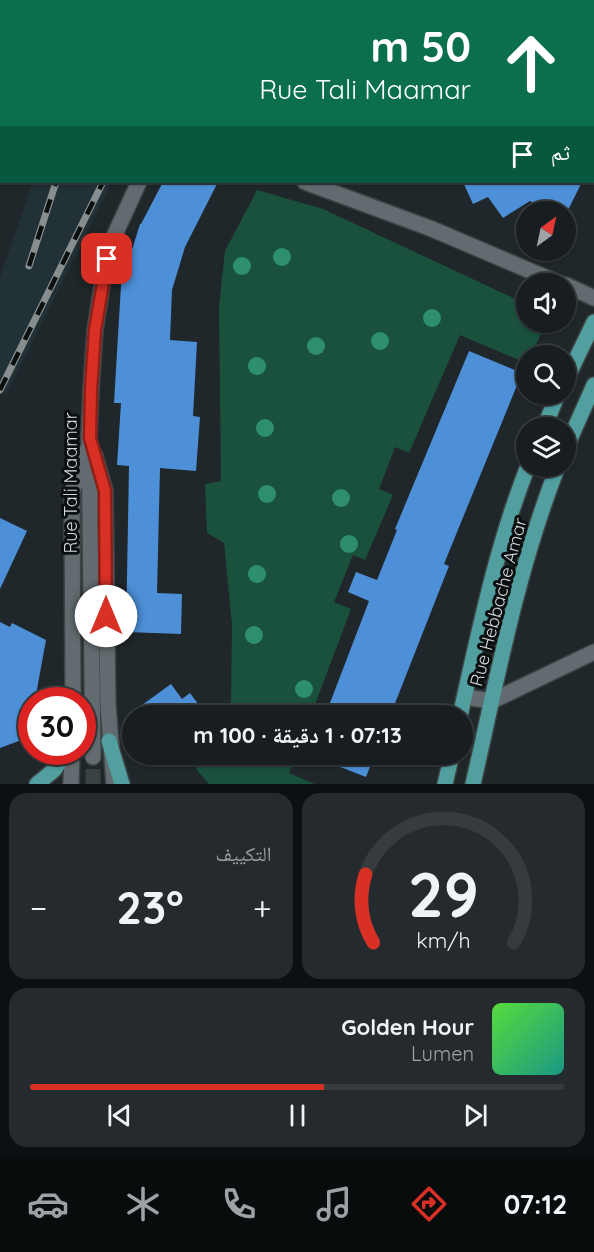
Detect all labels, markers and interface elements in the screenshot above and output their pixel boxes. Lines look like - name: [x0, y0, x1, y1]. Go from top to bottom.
- text: 50 m: [371, 20, 471, 73]
- icon: ahead: [492, 24, 570, 102]
- text: Rue Tali Maamar: [259, 72, 471, 106]
- icon: arrive: [506, 138, 539, 171]
- text: ثم: [551, 138, 570, 166]
- north arrow: [516, 201, 576, 261]
- map controls: [516, 201, 576, 477]
- pin: [81, 233, 132, 284]
- icon: arrive: [90, 242, 123, 275]
- button: sound: [516, 273, 576, 333]
- button: search: [516, 345, 576, 405]
- street label: Rue Tali Maamar: [59, 412, 82, 554]
- button: layers: [516, 417, 576, 477]
- street label: Rue Hebbache Amar: [464, 515, 532, 689]
- position arrow: [74, 584, 138, 648]
- speed limit sign: 30: [18, 687, 96, 765]
- text: 07:13 · 1 دقيقة · 100 m: [193, 721, 402, 749]
- text: التكييف: [215, 841, 272, 866]
- text: 29: [408, 855, 479, 933]
- text: 23°: [116, 879, 184, 935]
- text: −: [30, 887, 47, 928]
- text: +: [253, 887, 272, 928]
- text: km/h: [416, 927, 470, 953]
- text: Golden Hour: [341, 1013, 474, 1041]
- text: Lumen: [411, 1041, 474, 1066]
- icon: previous: [103, 1099, 136, 1132]
- icon: pause: [281, 1099, 314, 1132]
- icon: next: [459, 1099, 492, 1132]
- icon: car: [27, 1183, 69, 1225]
- icon: climate: [122, 1183, 164, 1225]
- icon: phone: [218, 1183, 260, 1225]
- icon: music: [313, 1183, 355, 1225]
- icon: directions: [408, 1183, 450, 1225]
- text: 07:12: [504, 1187, 567, 1221]

